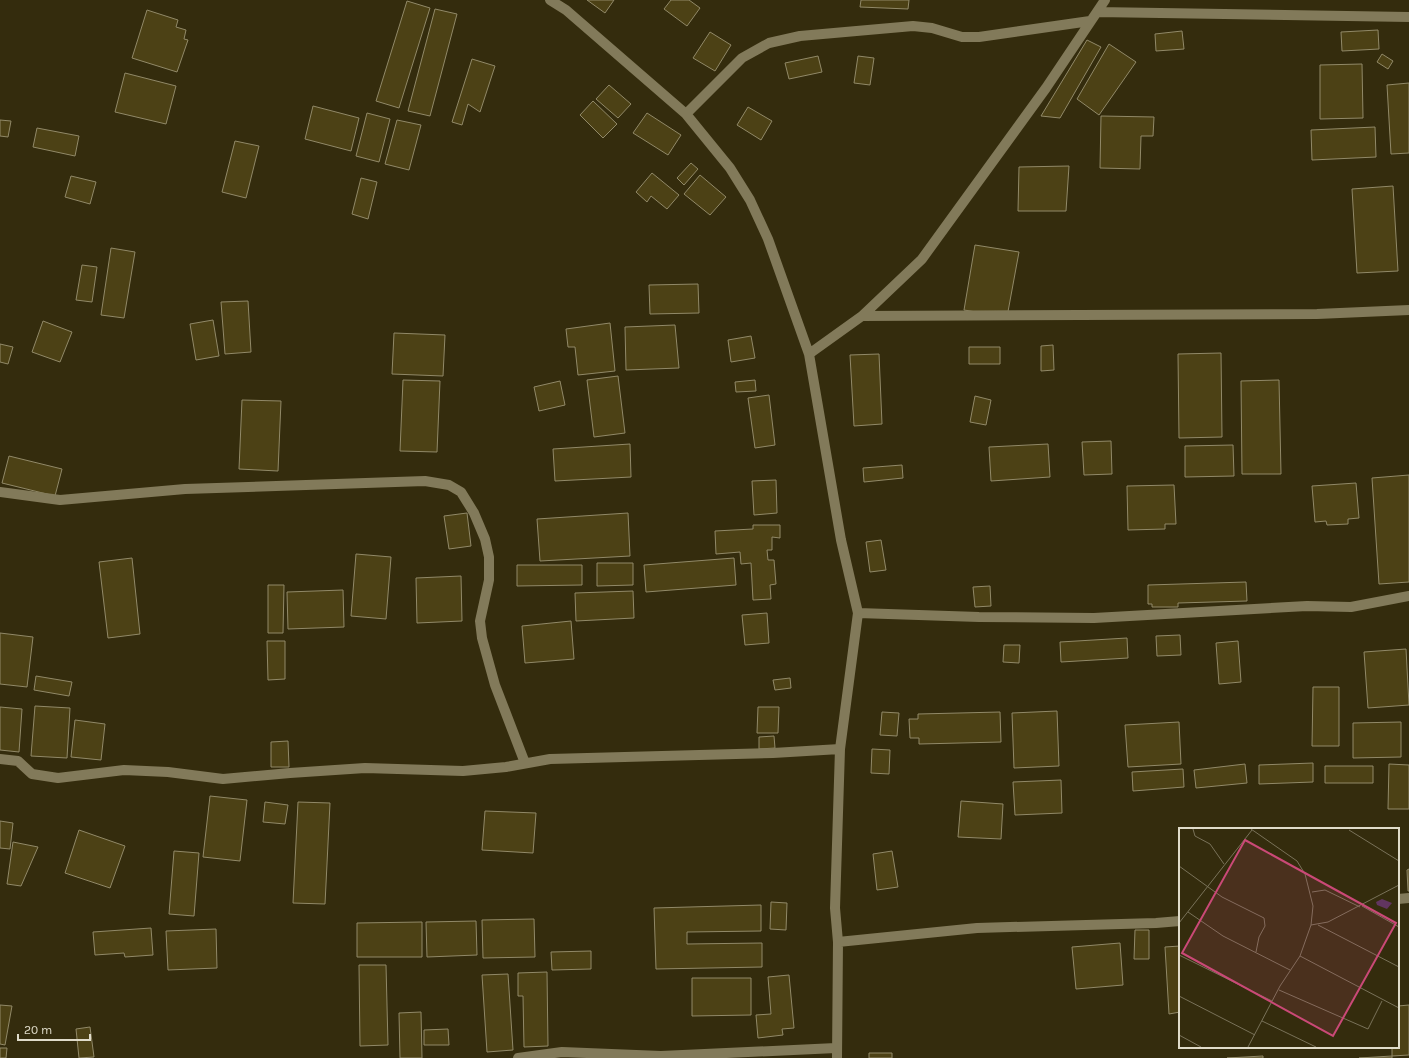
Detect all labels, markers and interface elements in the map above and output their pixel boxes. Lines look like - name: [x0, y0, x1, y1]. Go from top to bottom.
- inset map: [1179, 828, 1399, 1048]
- scale bar: [18, 1016, 90, 1042]
- text: 20 m: [24, 1023, 52, 1037]

